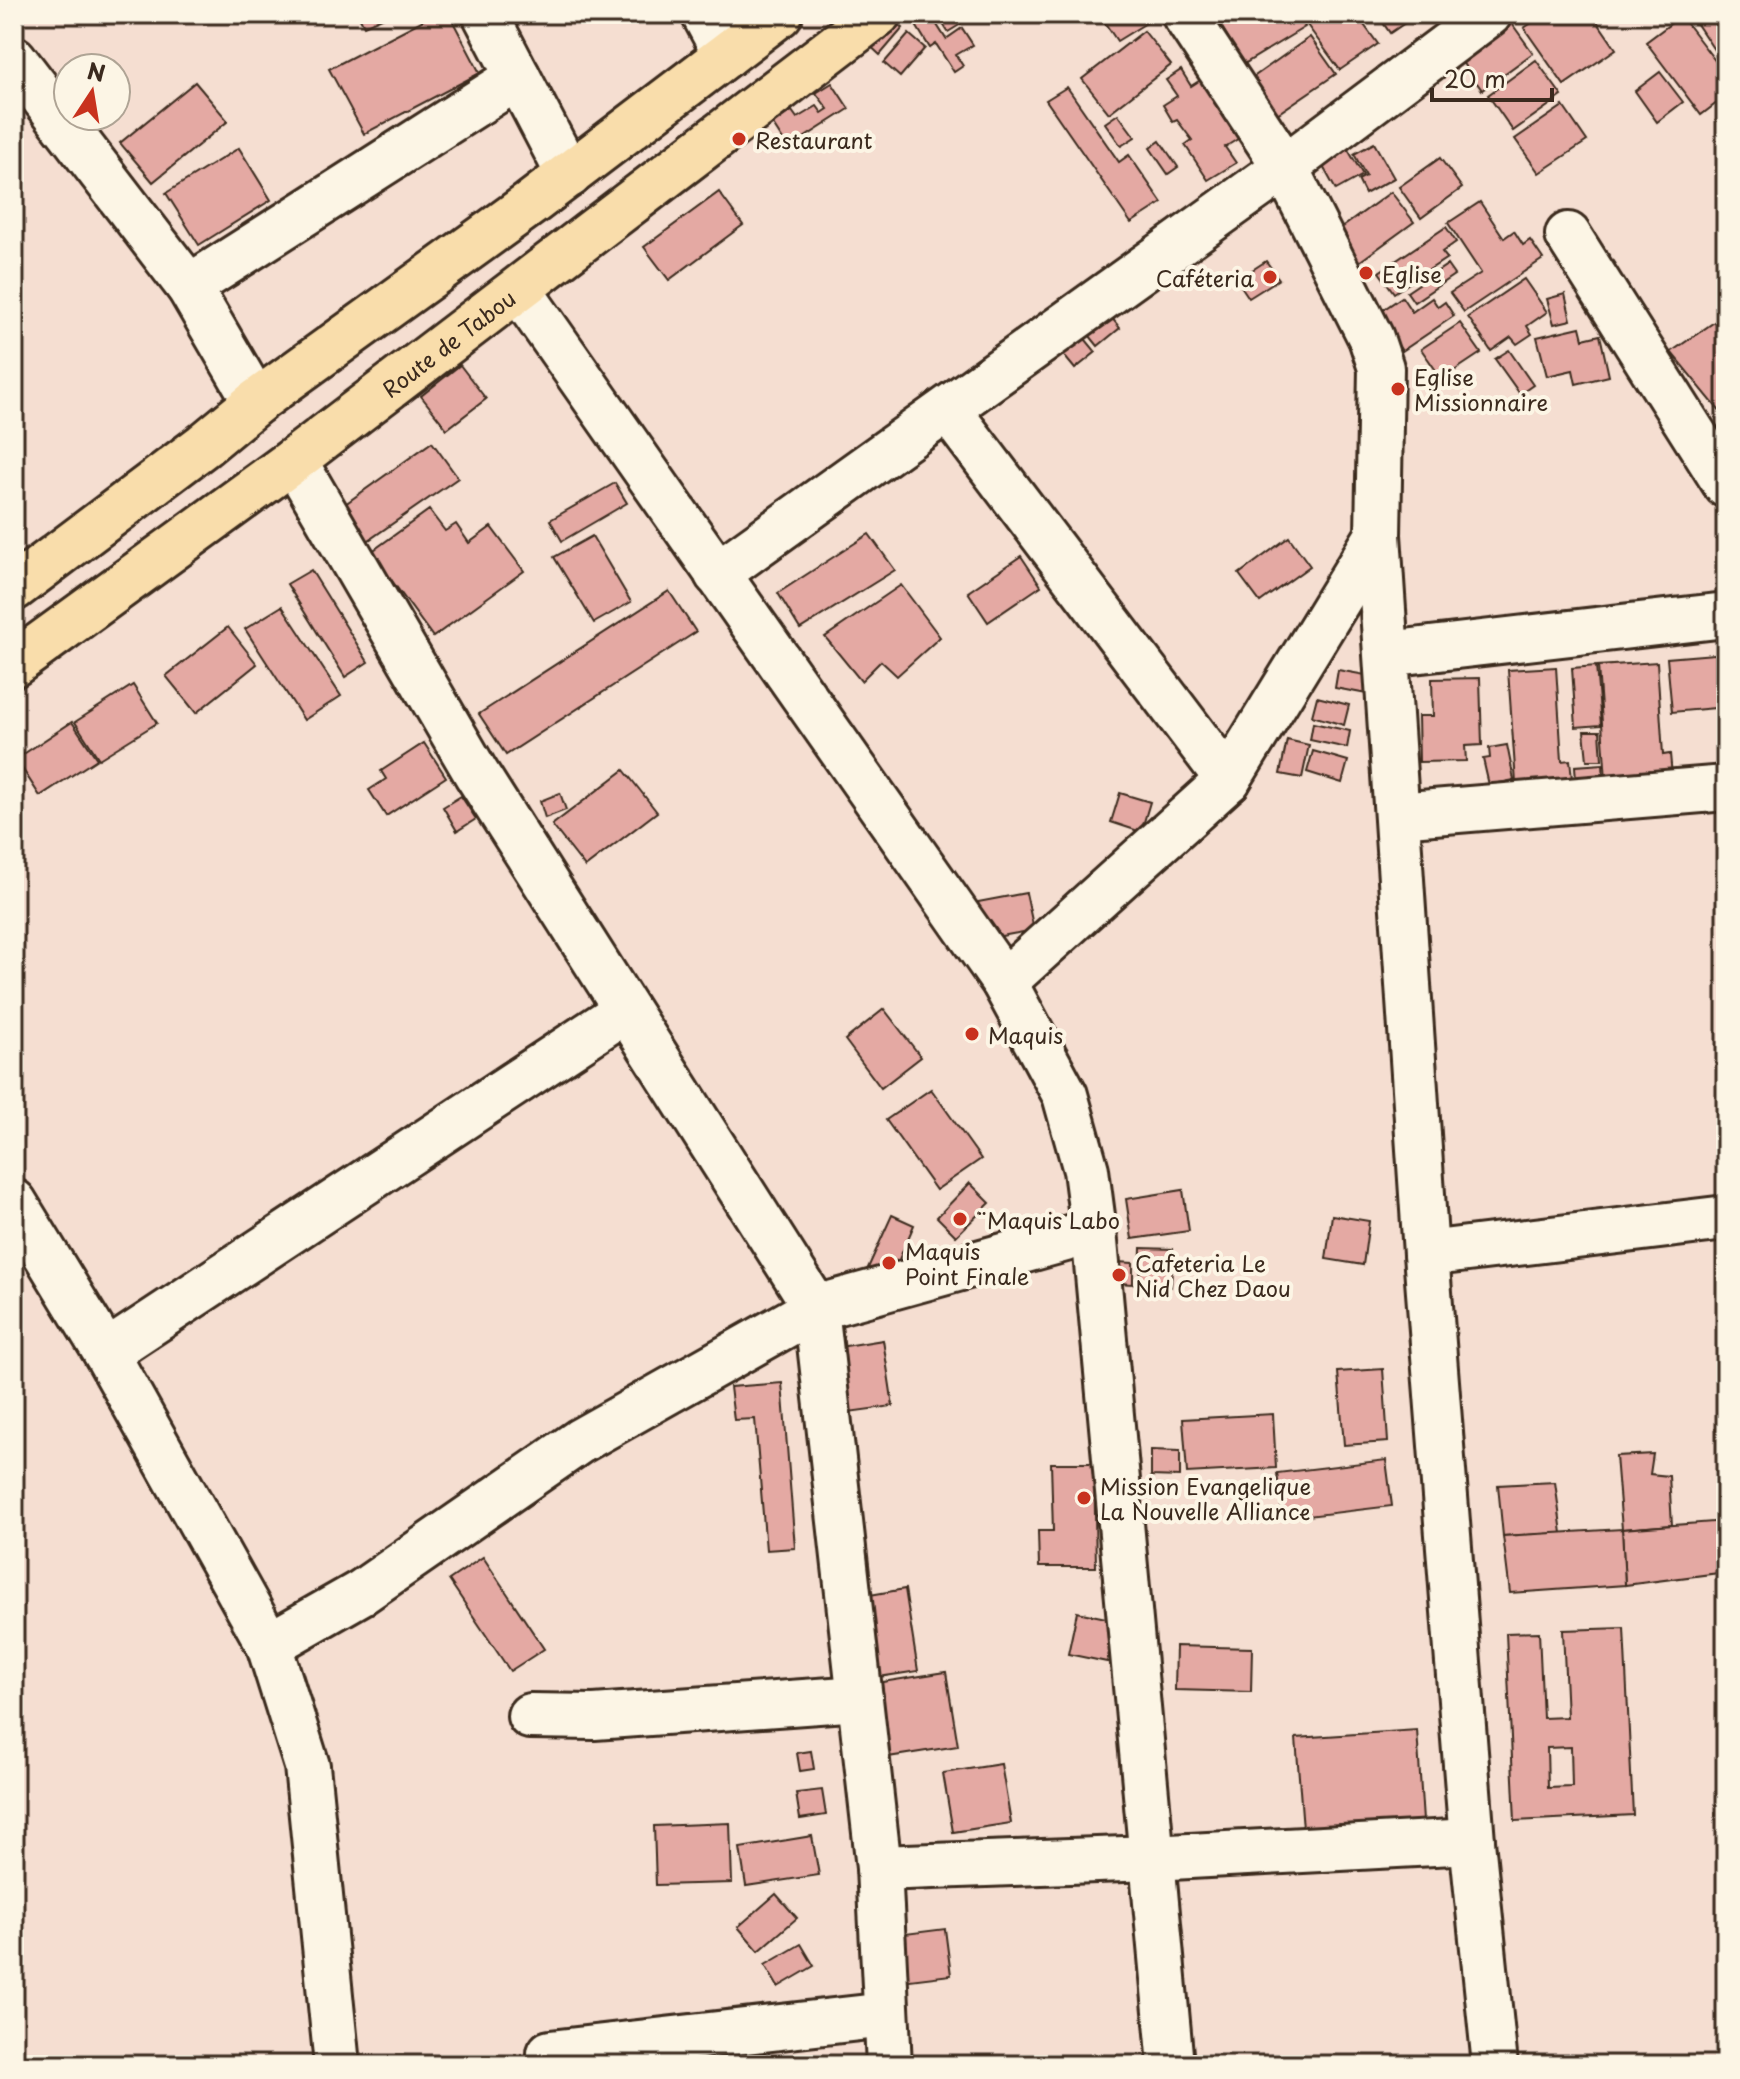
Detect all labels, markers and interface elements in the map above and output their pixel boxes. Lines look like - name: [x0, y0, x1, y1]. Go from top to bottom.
- north arrow: [52, 52, 132, 132]
- scale bar: [1432, 52, 1552, 102]
- text: N: [85, 53, 108, 89]
- text: 20 m: [1444, 60, 1506, 96]
- place label: Restaurant: [755, 123, 873, 156]
- marker: Restaurant: [730, 130, 748, 148]
- place label: Eglise: [1382, 257, 1442, 290]
- place label: Caféteria: [1156, 261, 1254, 294]
- marker: Eglise: [1357, 264, 1375, 282]
- marker: Caféteria: [1261, 268, 1279, 286]
- street label: Route de Tabou: [374, 281, 522, 404]
- place label: Eglise Missionnaire: [1414, 360, 1548, 418]
- marker: Eglise Missionnaire: [1389, 380, 1407, 398]
- place label: Maquis: [988, 1018, 1063, 1051]
- marker: Maquis: [963, 1025, 981, 1043]
- place label: ¨Maquis Labo: [976, 1203, 1120, 1236]
- marker: ¨Maquis Labo: [951, 1210, 969, 1228]
- place label: Maquis Point Finale: [905, 1234, 1029, 1292]
- place label: Cafeteria Le Nid Chez Daou: [1135, 1246, 1291, 1304]
- marker: Maquis Point Finale: [880, 1254, 898, 1272]
- marker: Cafeteria Le Nid Chez Daou: [1110, 1266, 1128, 1284]
- place label: Mission Evangelique La Nouvelle Alliance: [1100, 1469, 1311, 1527]
- marker: Mission Evangelique La Nouvelle Alliance: [1075, 1489, 1093, 1507]

